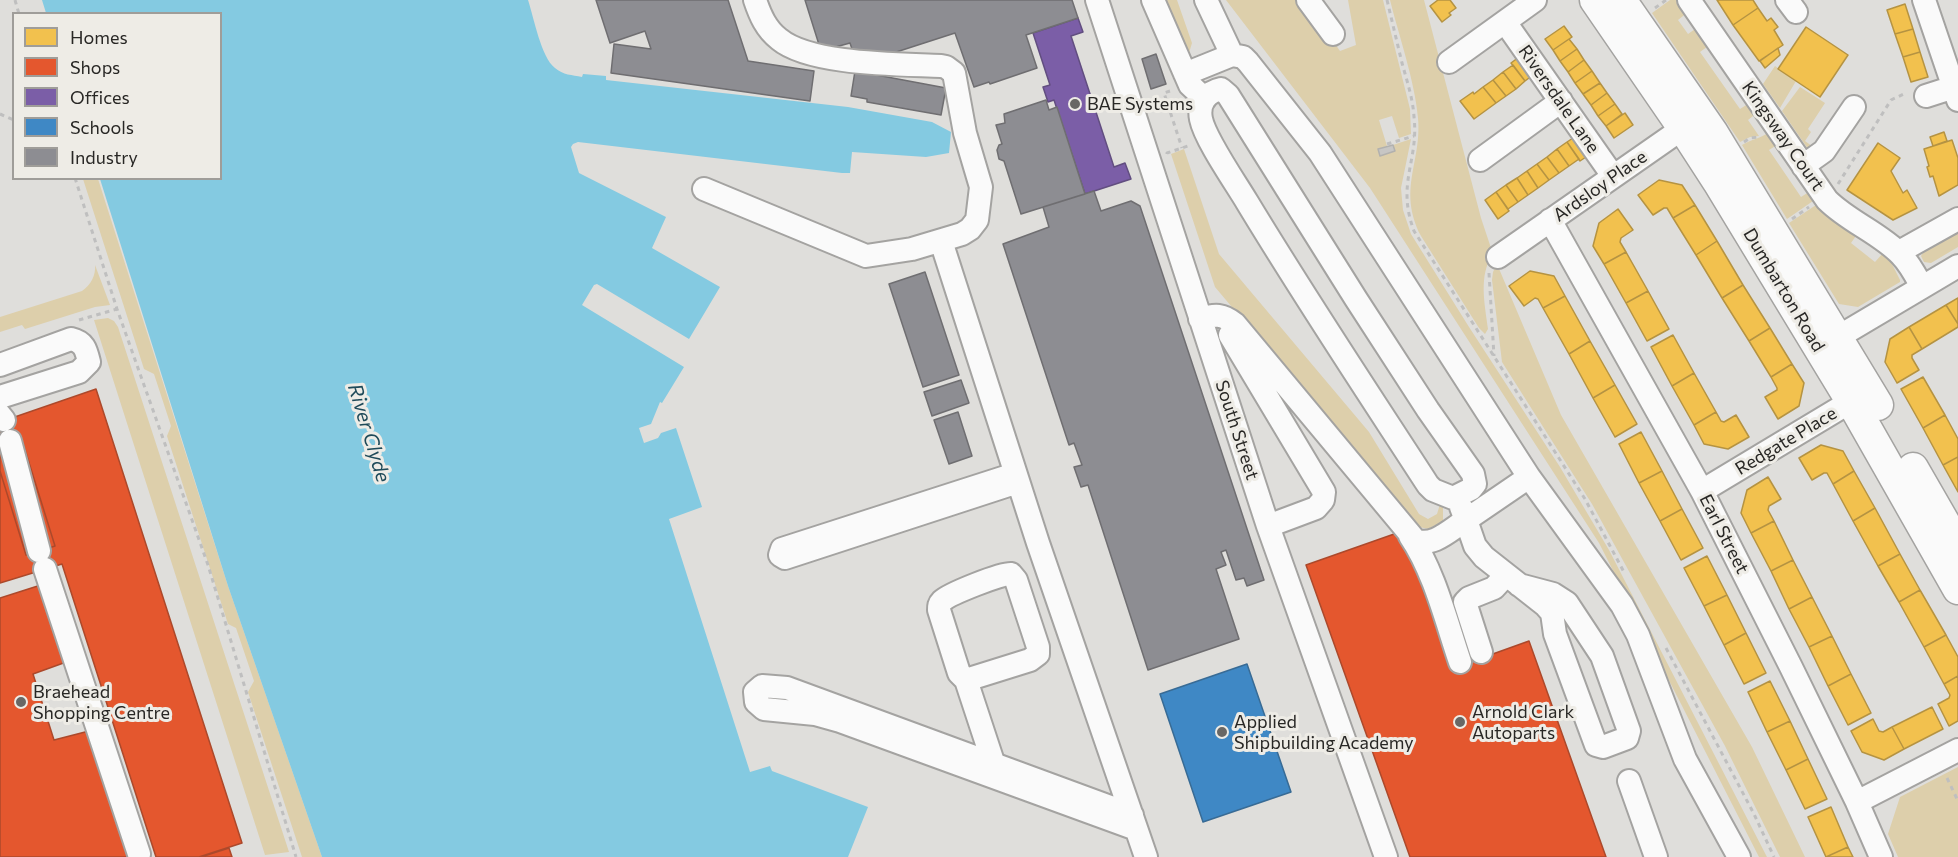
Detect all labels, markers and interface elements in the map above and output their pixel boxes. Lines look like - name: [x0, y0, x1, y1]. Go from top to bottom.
- legend: [12, 12, 222, 180]
- text: Homes: [70, 26, 128, 48]
- street label: Riversdale Lane: [1514, 41, 1604, 157]
- text: Shops: [70, 56, 120, 78]
- street label: Kingsway Court: [1737, 77, 1829, 195]
- text: Offices: [70, 86, 130, 108]
- place label: BAE Systems: [1087, 93, 1193, 115]
- marker: BAE Systems: [1068, 97, 1082, 111]
- text: Schools: [70, 116, 134, 138]
- text: Industry: [70, 146, 138, 168]
- street label: Ardsloy Place: [1549, 146, 1651, 226]
- street label: Dumbarton Road: [1739, 224, 1829, 356]
- street label: South Street: [1211, 378, 1263, 482]
- water label: River Clyde: [343, 381, 395, 485]
- street label: Redgate Place: [1731, 402, 1841, 480]
- street label: Earl Street: [1695, 491, 1753, 577]
- place label: Braehead Shopping Centre: [33, 681, 170, 724]
- marker: Braehead Shopping Centre: [14, 695, 28, 709]
- place label: Arnold Clark Autoparts: [1472, 701, 1574, 744]
- place label: Applied Shipbuilding Academy: [1234, 711, 1414, 754]
- marker: Arnold Clark Autoparts: [1453, 715, 1467, 729]
- marker: Applied Shipbuilding Academy: [1215, 725, 1229, 739]

